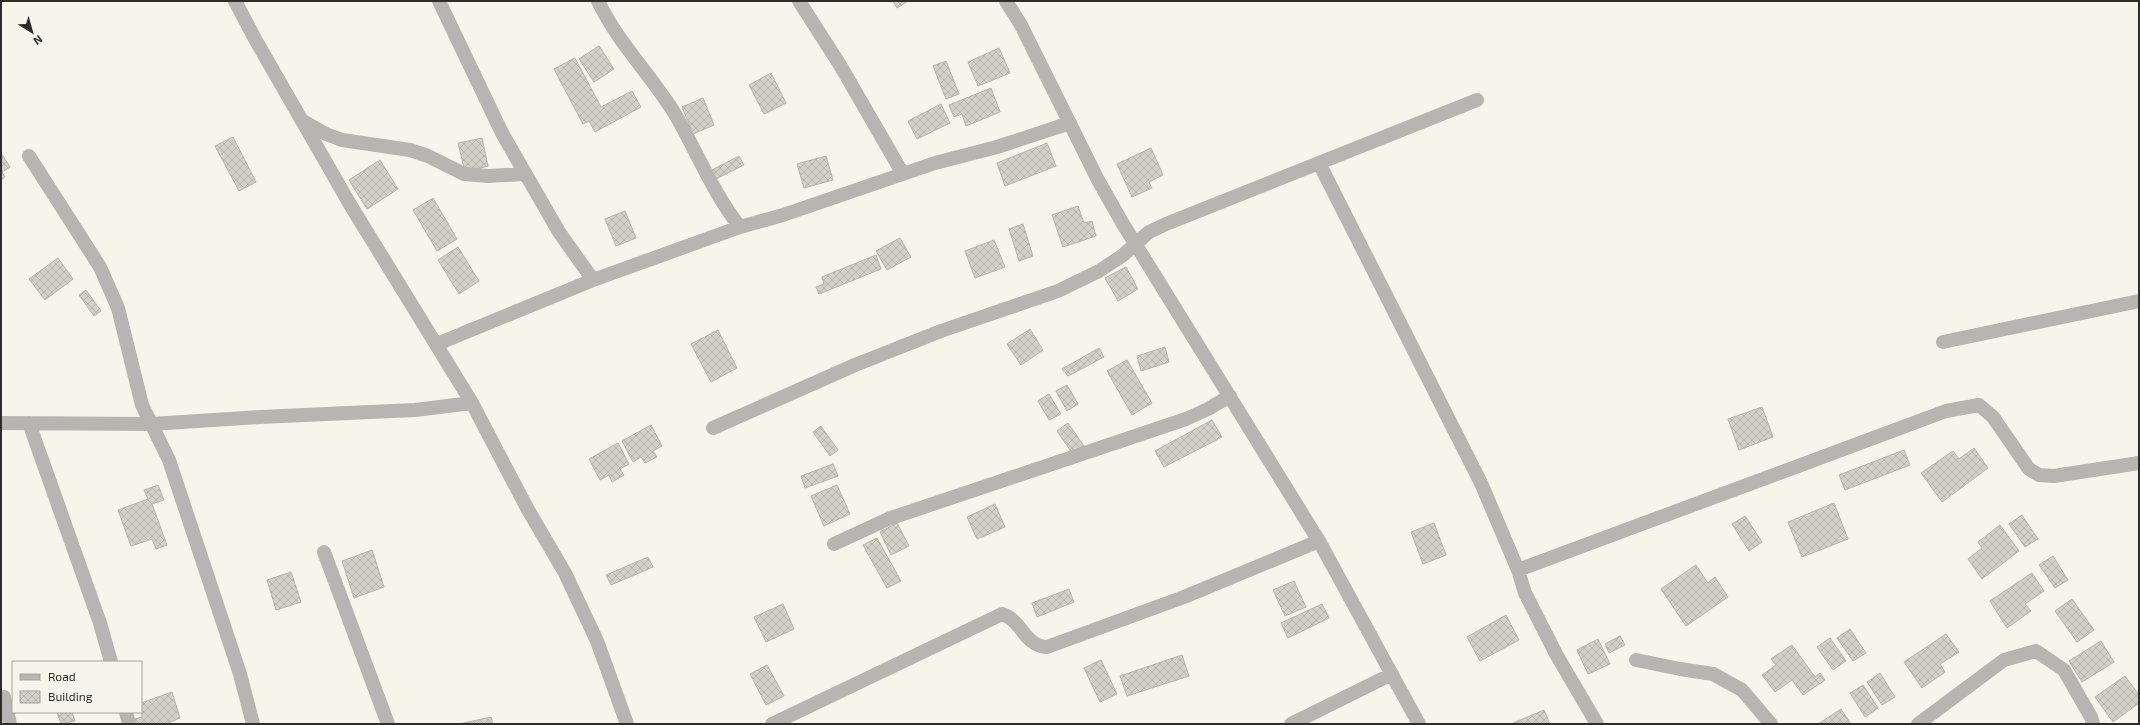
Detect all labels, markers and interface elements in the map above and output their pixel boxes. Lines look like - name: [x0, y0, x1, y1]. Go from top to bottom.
- north arrow: [12, 12, 52, 52]
- text: N: [31, 33, 45, 48]
- legend: [12, 661, 142, 713]
- text: Road: [48, 669, 76, 683]
- text: Building: [48, 689, 93, 703]

